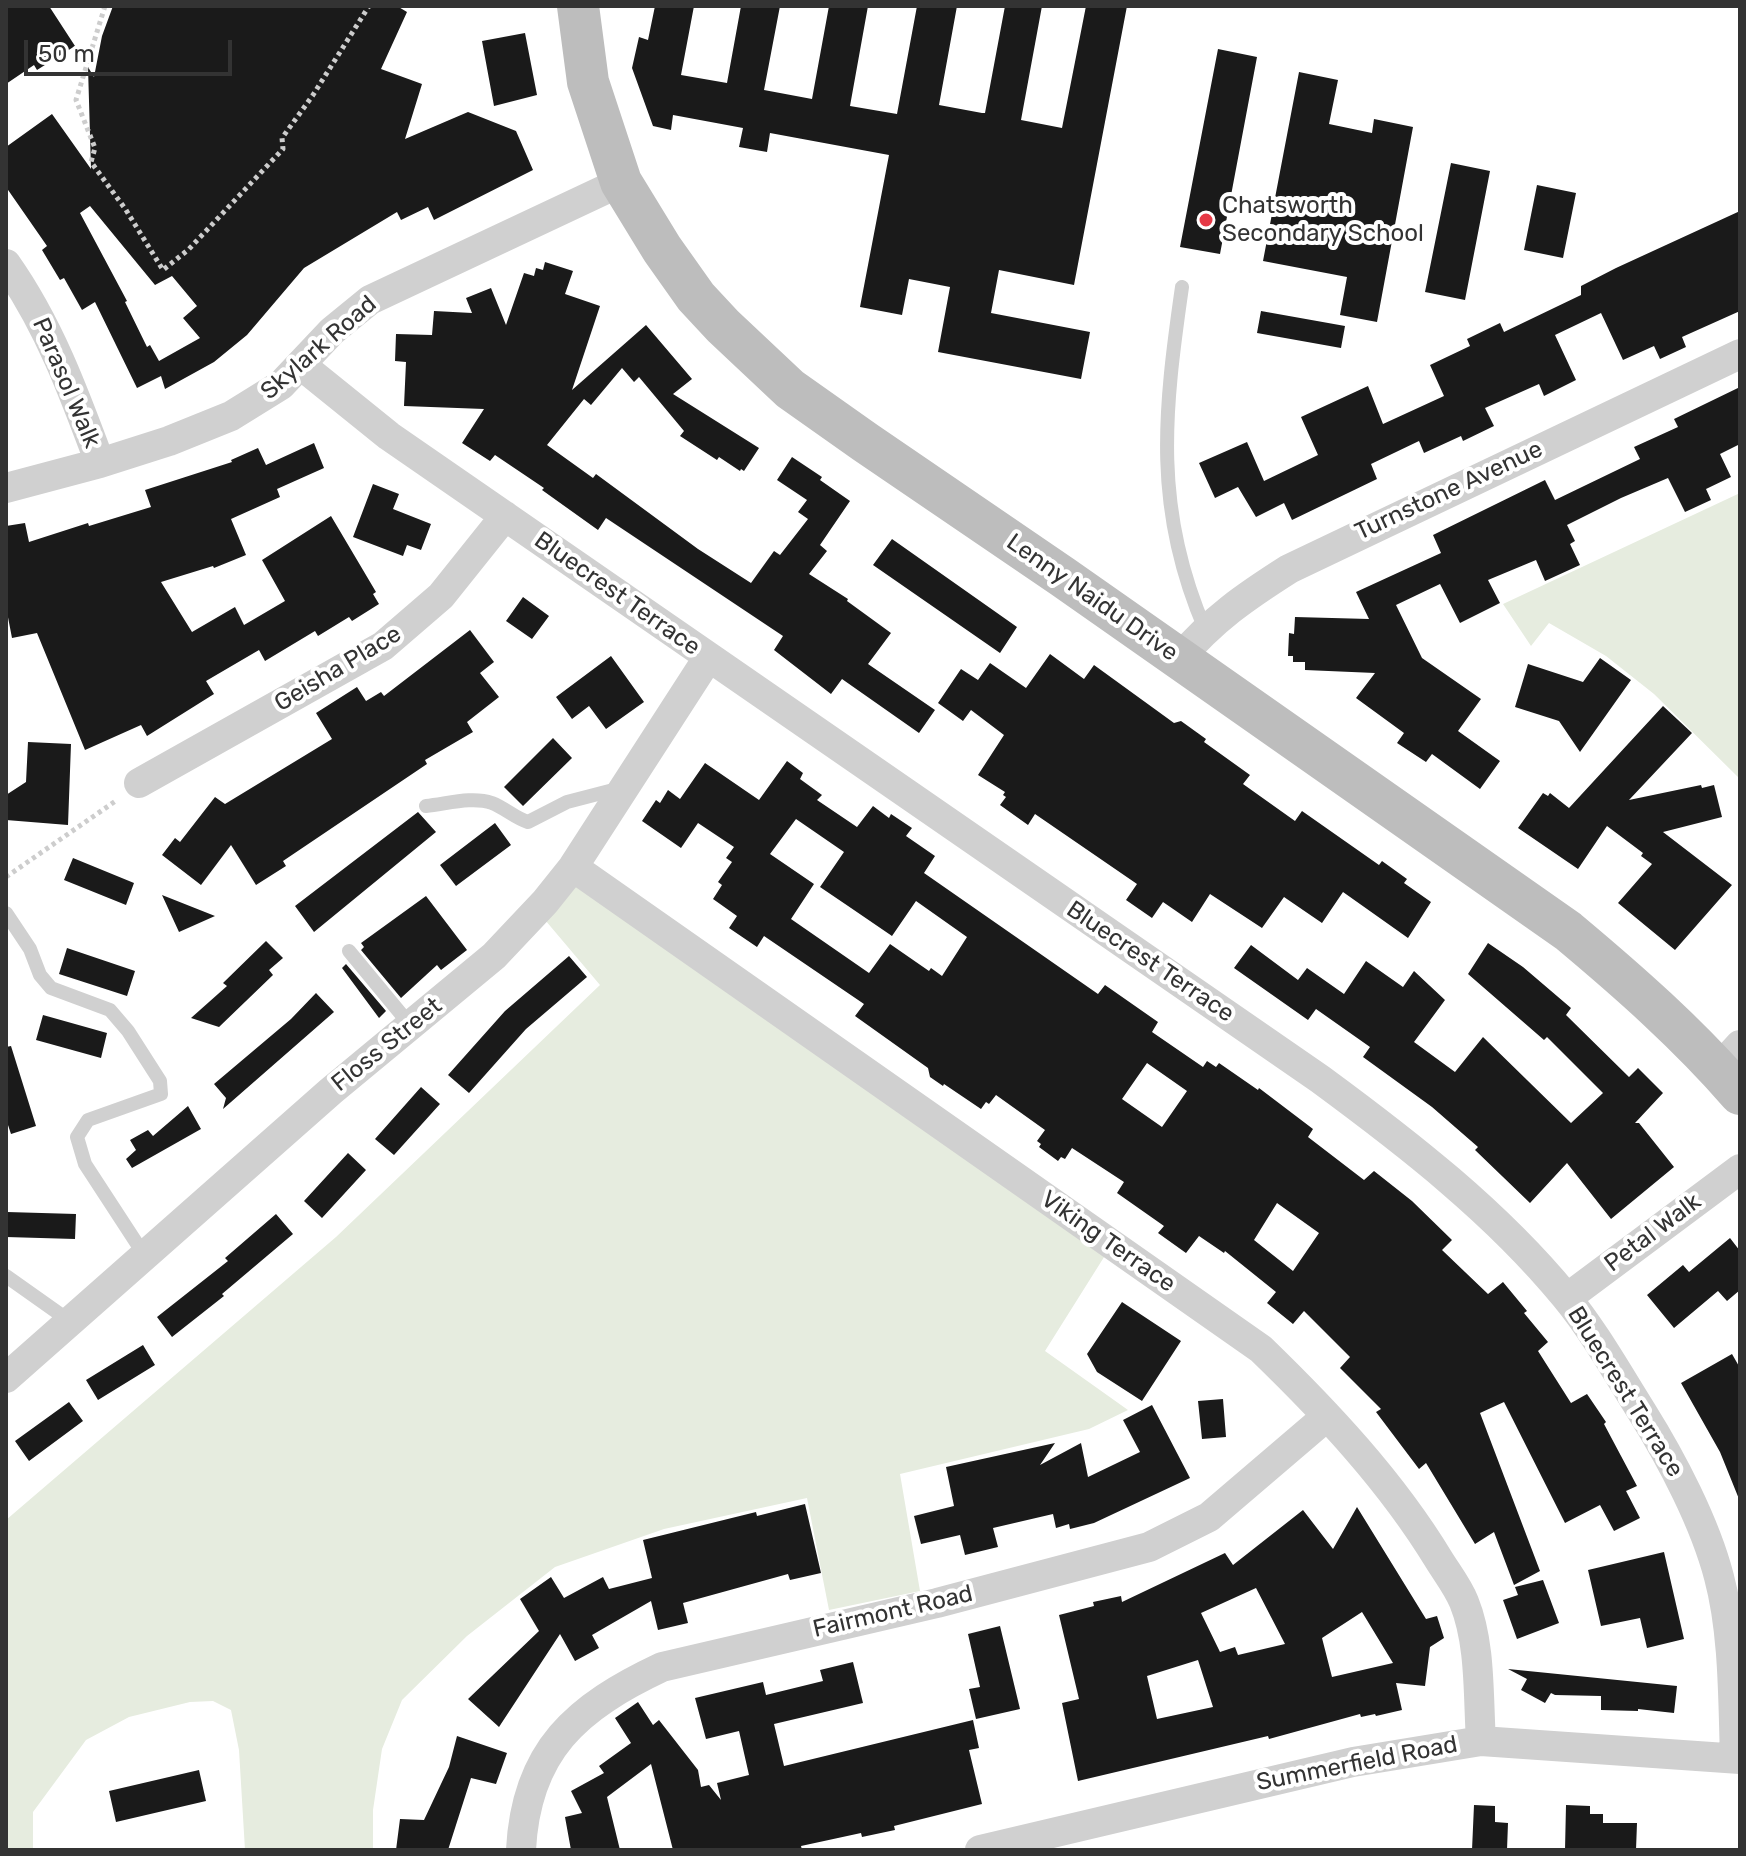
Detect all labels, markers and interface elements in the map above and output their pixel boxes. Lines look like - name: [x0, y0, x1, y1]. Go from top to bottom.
- scale bar: [28, 24, 236, 74]
- text: 50 m: [38, 40, 95, 68]
- place label: Chatsworth Secondary School: [1222, 192, 1424, 248]
- marker: Chatsworth Secondary School: [1197, 211, 1215, 229]
- street label: Skylark Road: [255, 290, 383, 406]
- street label: Parasol Walk: [26, 314, 106, 452]
- street label: Turnstone Avenue: [1351, 435, 1547, 547]
- street label: Bluecrest Terrace: [529, 526, 705, 662]
- street label: Lenny Naidu Drive: [1001, 528, 1183, 668]
- street label: Geisha Place: [269, 620, 407, 718]
- street label: Bluecrest Terrace: [1061, 895, 1239, 1029]
- street label: Floss Street: [326, 992, 448, 1098]
- street label: Viking Terrace: [1035, 1185, 1181, 1299]
- street label: Petal Walk: [1599, 1187, 1707, 1279]
- street label: Bluecrest Terrace: [1561, 1301, 1689, 1483]
- street label: Fairmont Road: [810, 1580, 976, 1644]
- street label: Summerfield Road: [1254, 1730, 1460, 1798]

